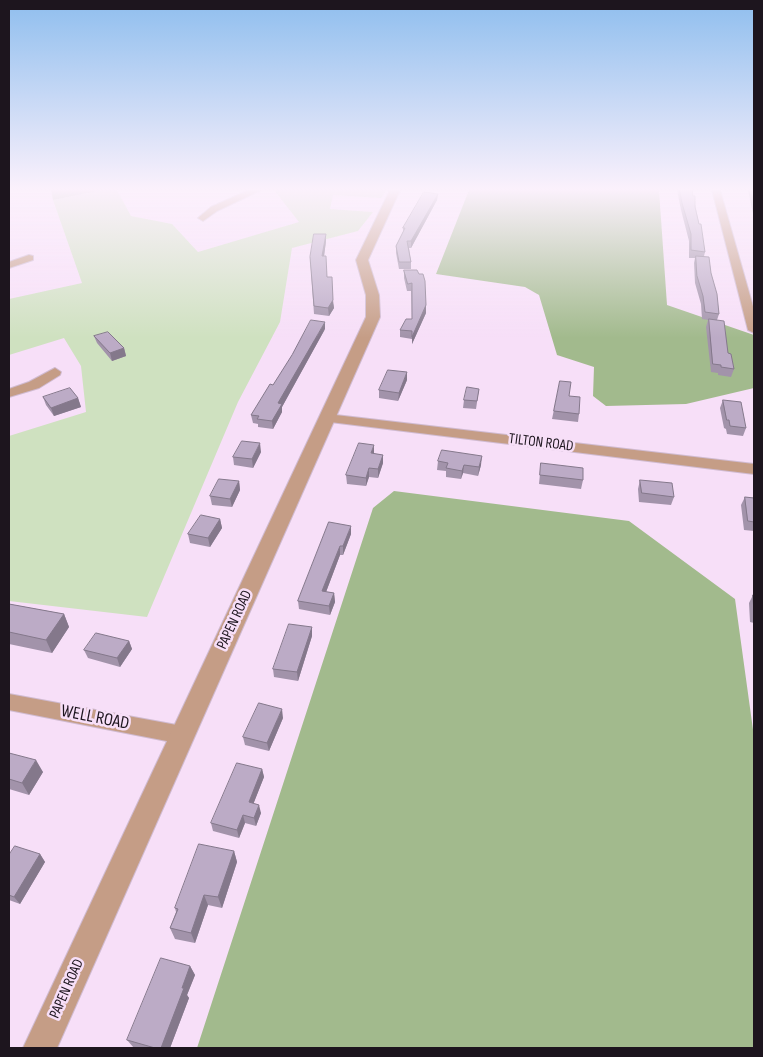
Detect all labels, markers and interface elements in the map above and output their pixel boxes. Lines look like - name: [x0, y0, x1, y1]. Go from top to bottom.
- street label: TILTON ROAD: [508, 430, 574, 456]
- street label: PAPEN ROAD: [214, 588, 256, 652]
- street label: WELL ROAD: [59, 701, 131, 735]
- street label: PAPEN ROAD: [46, 957, 88, 1021]

